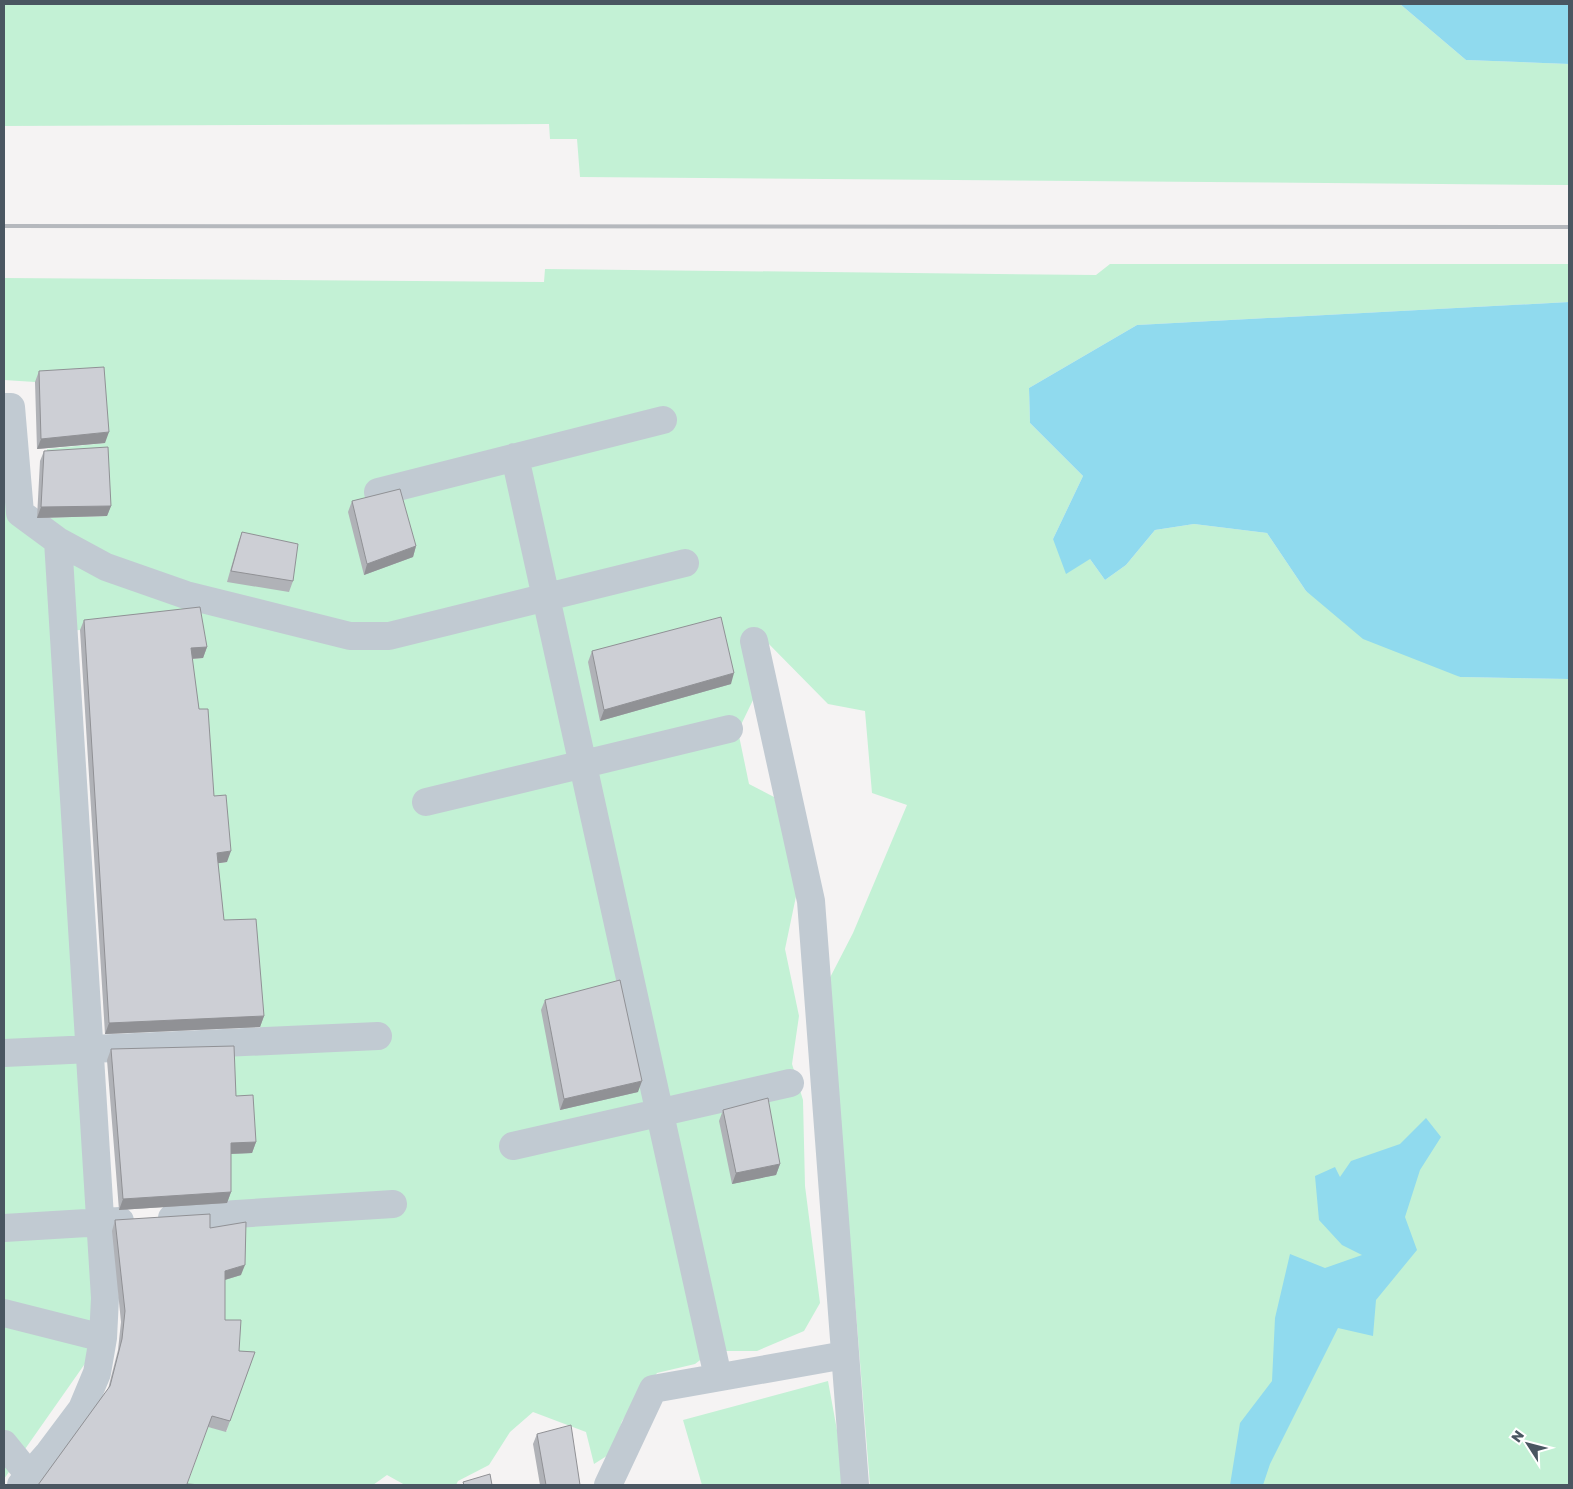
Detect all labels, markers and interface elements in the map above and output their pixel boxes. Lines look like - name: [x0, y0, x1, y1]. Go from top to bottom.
- north arrow: [1503, 1419, 1553, 1469]
- text: N: [1507, 1427, 1527, 1445]

